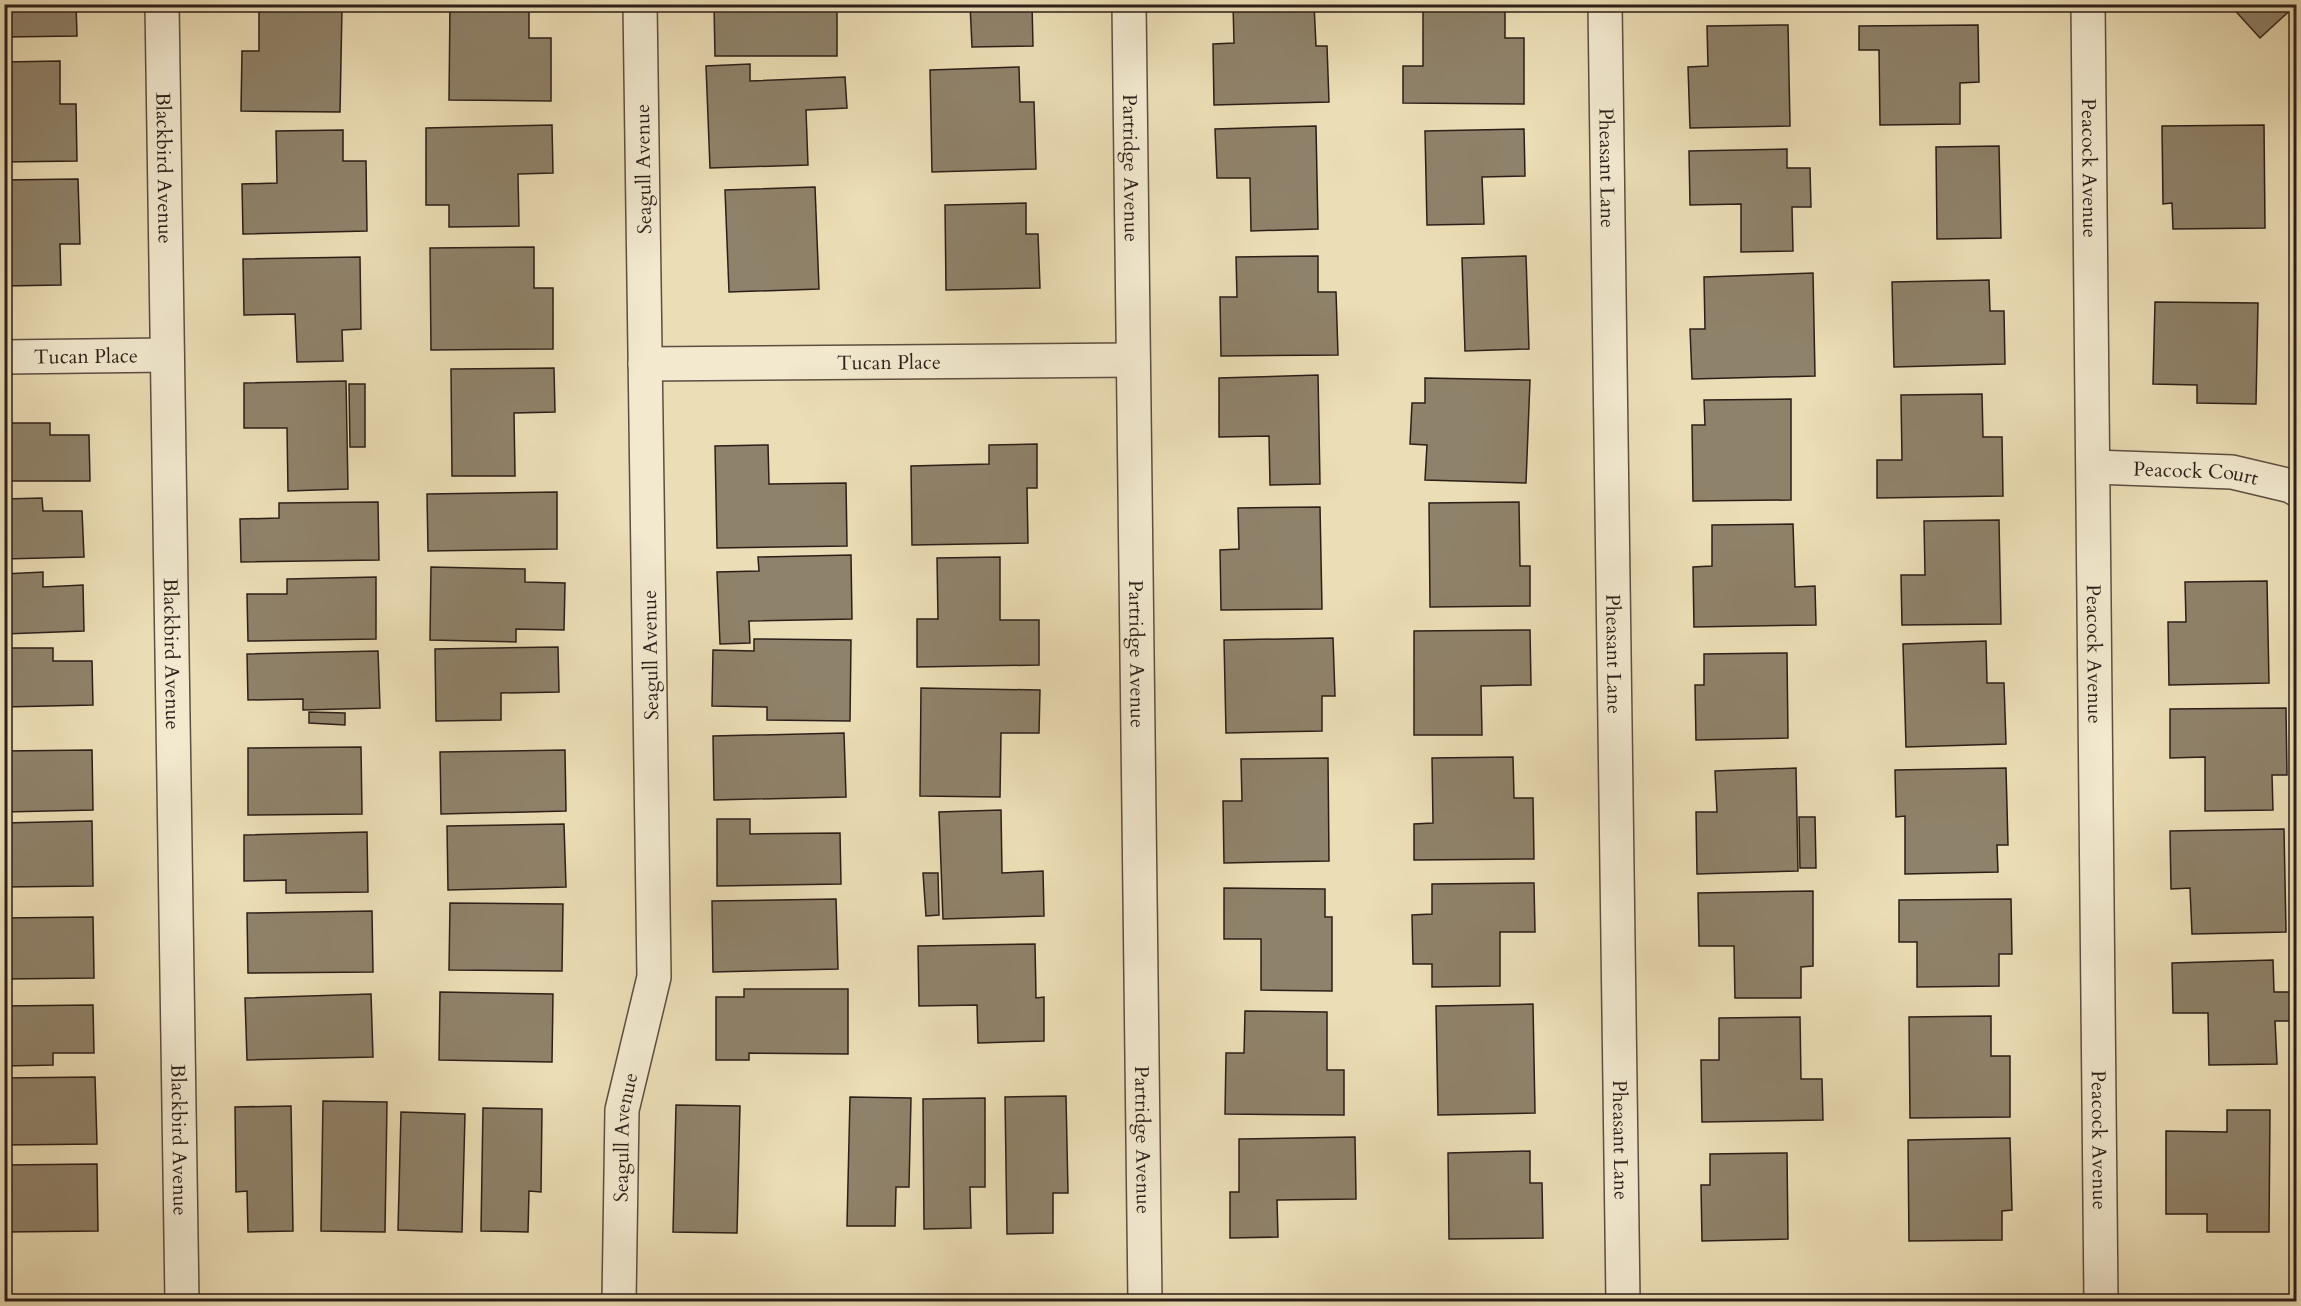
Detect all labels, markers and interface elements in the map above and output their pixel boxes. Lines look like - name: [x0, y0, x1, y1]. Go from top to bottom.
- street label: Blackbird Avenue: [149, 92, 179, 244]
- street label: Partridge Avenue: [1116, 94, 1145, 242]
- street label: Peacock Avenue: [2075, 98, 2103, 238]
- street label: Seagull Avenue: [629, 104, 658, 234]
- street label: Pheasant Lane: [1592, 108, 1621, 228]
- street label: Tucan Place: [34, 342, 138, 371]
- street label: Tucan Place: [837, 349, 941, 376]
- street label: Peacock Court: [2133, 455, 2262, 492]
- street label: Blackbird Avenue: [157, 578, 186, 730]
- street label: Partridge Avenue: [1122, 580, 1151, 728]
- street label: Peacock Avenue: [2080, 584, 2108, 724]
- street label: Seagull Avenue: [636, 590, 665, 720]
- street label: Pheasant Lane: [1599, 594, 1628, 714]
- street label: Blackbird Avenue: [164, 1064, 194, 1216]
- street label: Partridge Avenue: [1128, 1066, 1157, 1214]
- street label: Seagull Avenue: [608, 1070, 645, 1202]
- street label: Peacock Avenue: [2085, 1070, 2113, 1210]
- street label: Pheasant Lane: [1606, 1080, 1635, 1200]

